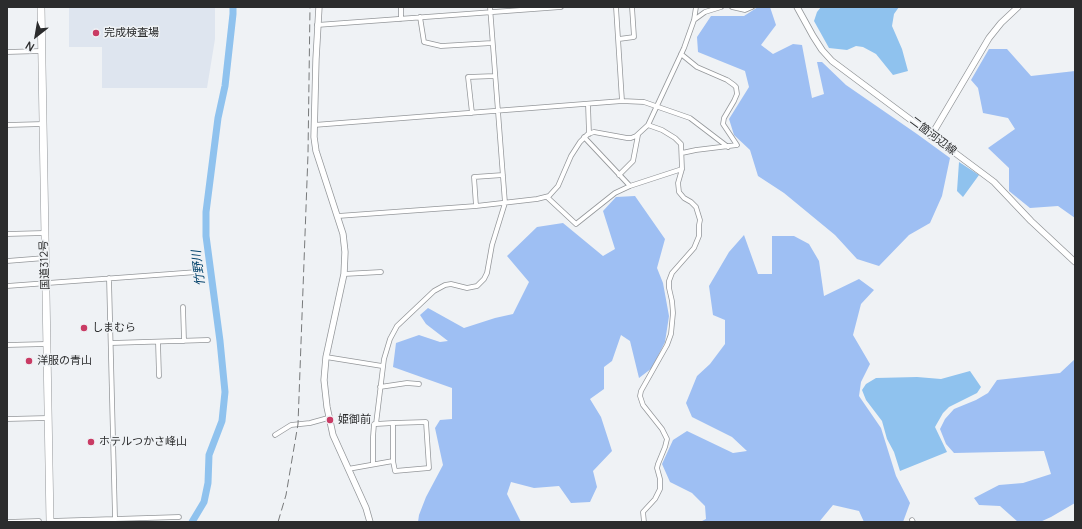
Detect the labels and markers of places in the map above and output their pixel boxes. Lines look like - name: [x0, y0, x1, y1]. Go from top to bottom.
- place label: 完成検査場: [104, 26, 159, 40]
- marker: 完成検査場: [91, 28, 101, 38]
- place label: しまむら: [92, 321, 136, 335]
- marker: しまむら: [79, 323, 89, 333]
- place label: 洋服の青山: [37, 354, 92, 368]
- marker: 洋服の青山: [24, 356, 34, 366]
- place label: 姫御前: [338, 413, 371, 427]
- marker: 姫御前: [325, 415, 335, 425]
- place label: ホテルつかさ峰山: [99, 435, 187, 449]
- marker: ホテルつかさ峰山: [86, 437, 96, 447]

